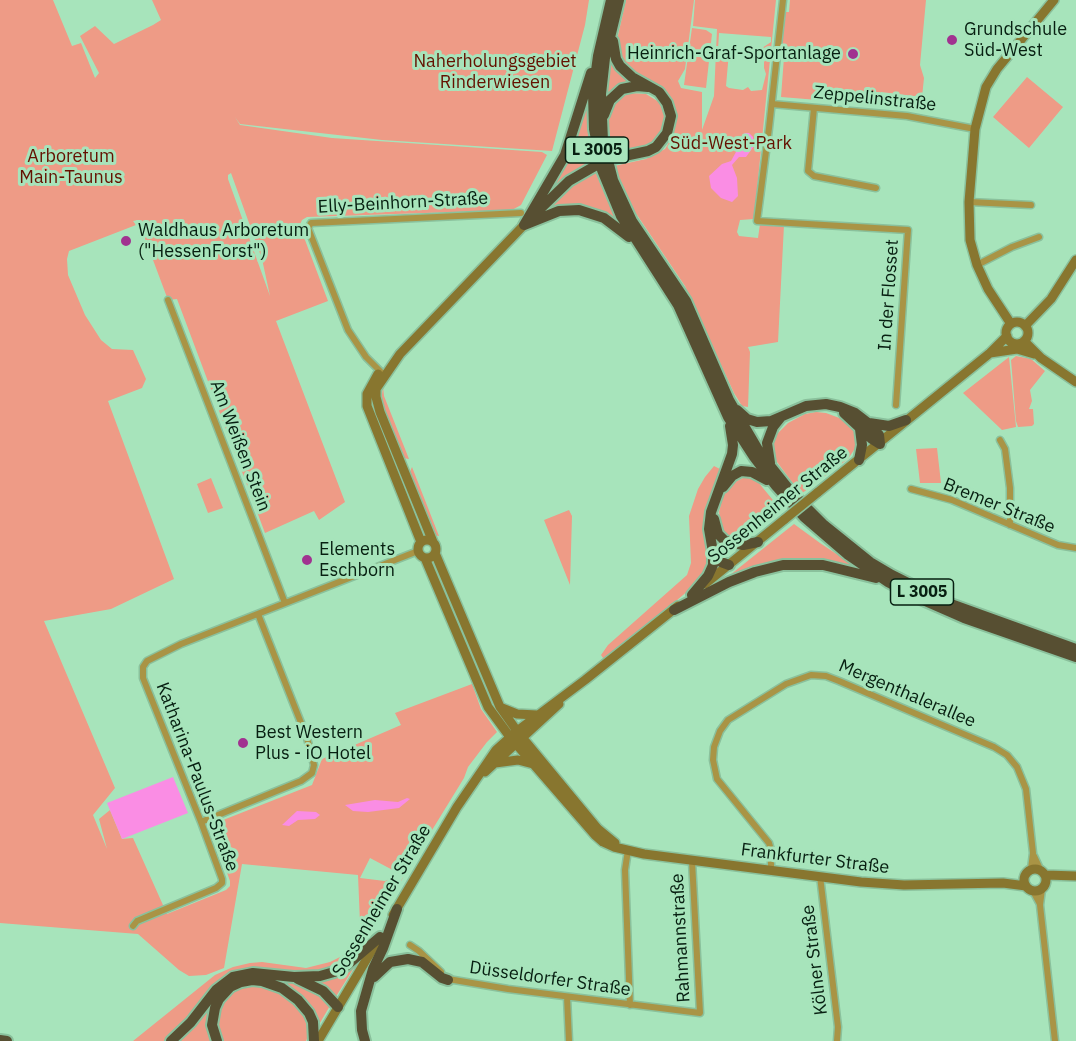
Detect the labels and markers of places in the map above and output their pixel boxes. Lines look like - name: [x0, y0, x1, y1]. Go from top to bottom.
- place label: Grundschule Süd-West: [964, 19, 1067, 62]
- marker: Grundschule Süd-West: [945, 33, 959, 47]
- place label: Heinrich-Graf-Sportanlage: [627, 43, 841, 65]
- marker: Heinrich-Graf-Sportanlage: [846, 47, 860, 61]
- place label: Waldhaus Arboretum ("HessenForst"): [138, 220, 309, 262]
- marker: Waldhaus Arboretum ("HessenForst"): [119, 234, 133, 248]
- place label: Elements Eschborn: [319, 539, 395, 582]
- marker: Elements Eschborn: [300, 553, 314, 567]
- place label: Best Western Plus - iO Hotel: [255, 722, 371, 764]
- marker: Best Western Plus - iO Hotel: [236, 736, 250, 750]

